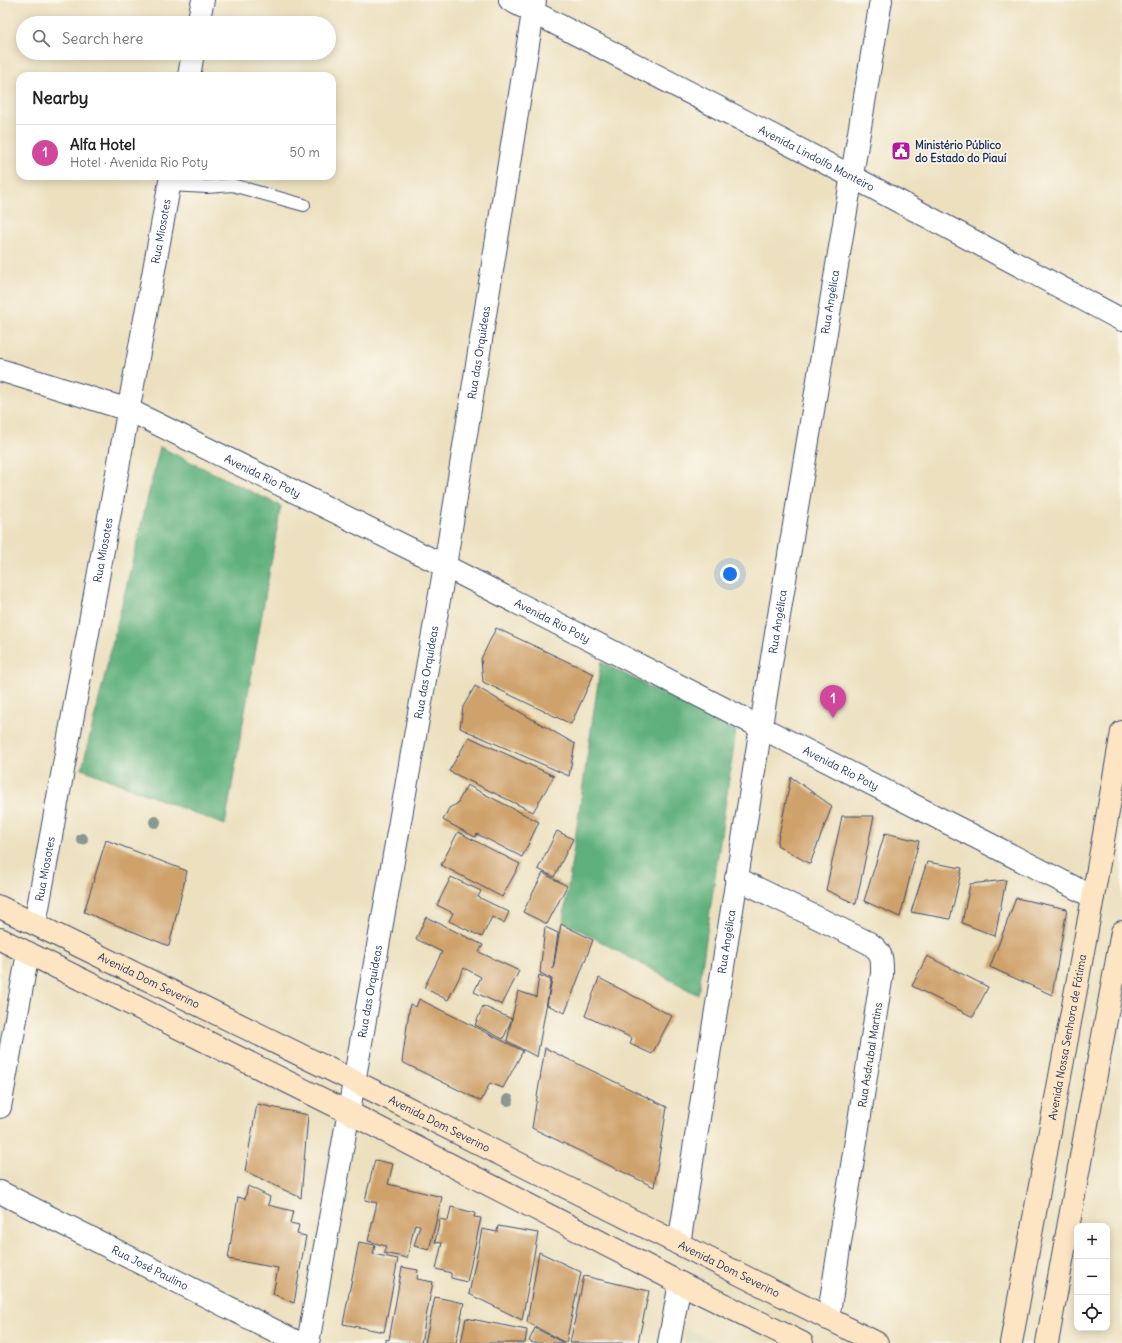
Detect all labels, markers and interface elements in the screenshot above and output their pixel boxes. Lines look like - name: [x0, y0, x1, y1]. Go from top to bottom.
- search box: [16, 16, 336, 60]
- icon: search: [30, 27, 52, 49]
- text: Search here: [62, 29, 143, 48]
- text: Nearby: [32, 87, 88, 109]
- street label: Avenida Lindolfo Monteiro: [756, 123, 877, 194]
- text: Alfa Hotel: [70, 135, 135, 154]
- place label: Ministério Público do Estado do Piauí: [915, 138, 1007, 165]
- public building icon: Ministério Público do Estado do Piauí: [890, 140, 912, 162]
- text: 1: [42, 144, 48, 161]
- text: 50 m: [289, 144, 320, 161]
- text: Hotel · Avenida Rio Poty: [70, 154, 208, 171]
- street label: Rua Miosotes: [148, 198, 174, 265]
- street label: Rua Angélica: [818, 269, 842, 335]
- street label: Rua das Orquídeas: [465, 305, 493, 400]
- street label: Avenida Rio Poty: [222, 451, 303, 501]
- street label: Rua Miosotes: [90, 517, 116, 584]
- your location: [720, 564, 740, 584]
- street label: Rua Angélica: [766, 589, 790, 655]
- street label: Avenida Rio Poty: [512, 596, 593, 646]
- street label: Rua das Orquídeas: [411, 625, 441, 720]
- pin: 1: [820, 685, 846, 718]
- street label: Avenida Rio Poty: [801, 743, 881, 793]
- street label: Rua Miosotes: [32, 835, 58, 902]
- street label: Rua Angélica: [715, 909, 739, 975]
- street label: Rua das Orquídeas: [355, 944, 385, 1039]
- street label: Avenida Dom Severino: [96, 949, 202, 1011]
- street label: Avenida Nossa Senhora de Fátima: [1045, 953, 1089, 1121]
- street label: Rua Asdrubal Martins: [855, 1001, 885, 1109]
- street label: Avenida Dom Severino: [386, 1093, 492, 1155]
- map controls: [1074, 1223, 1110, 1331]
- button: +: [1074, 1223, 1110, 1259]
- street label: Avenida Dom Severino: [676, 1238, 782, 1300]
- street label: Rua José Paulino: [109, 1243, 191, 1293]
- button: −: [1074, 1259, 1110, 1295]
- button: locate: [1074, 1295, 1110, 1331]

